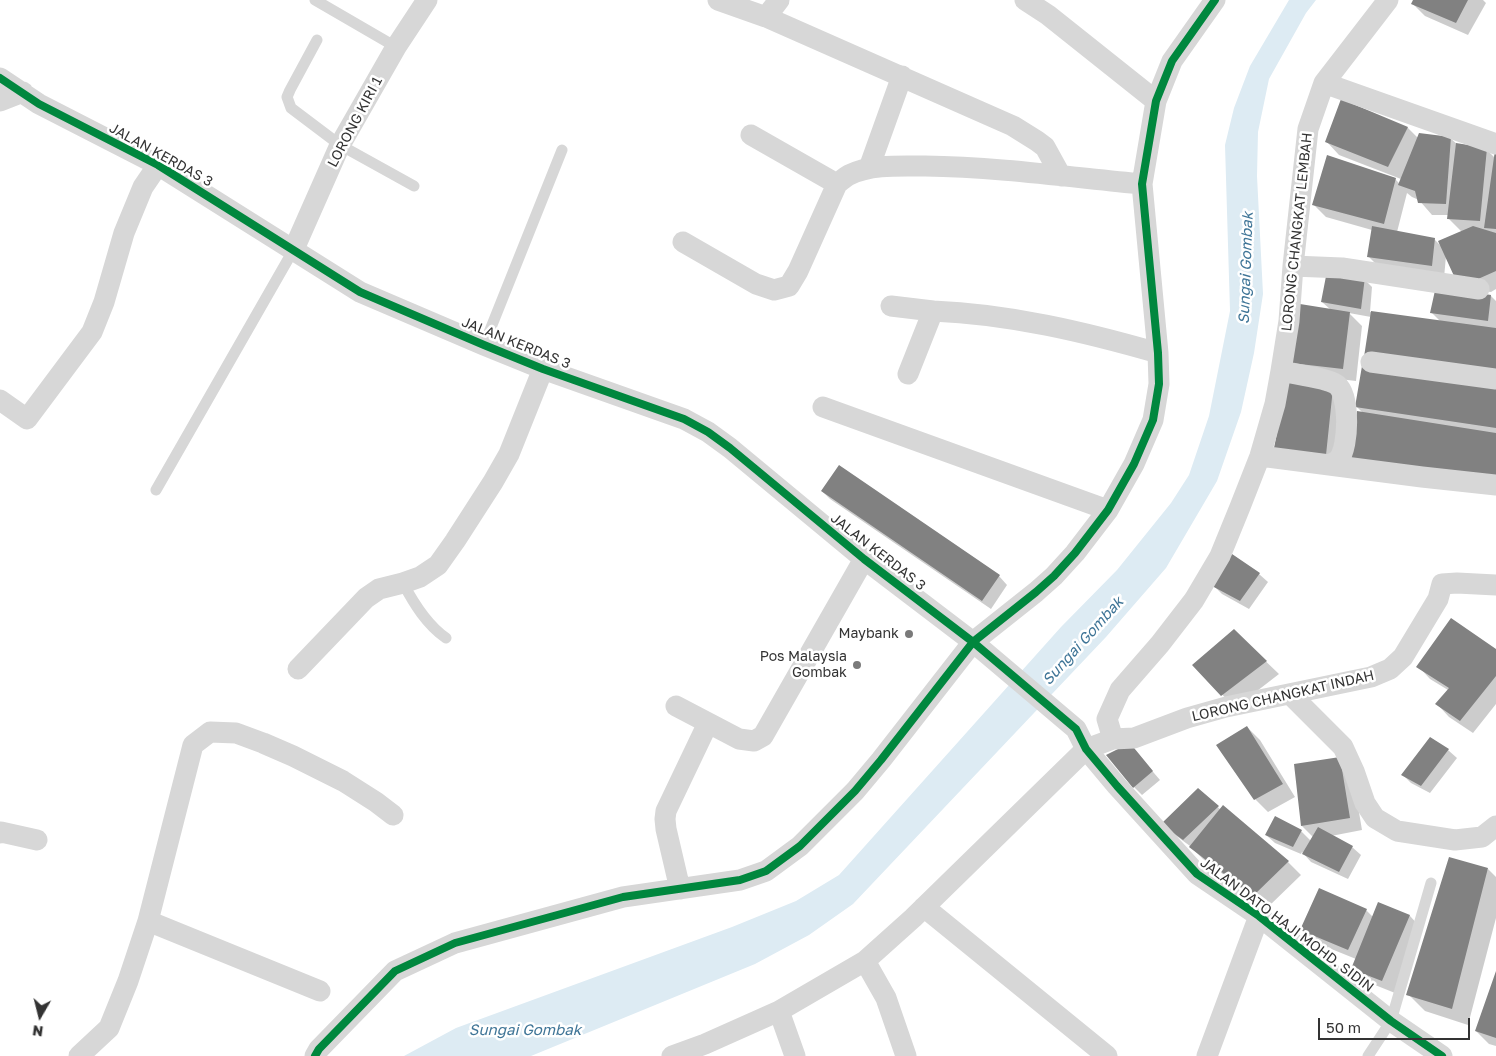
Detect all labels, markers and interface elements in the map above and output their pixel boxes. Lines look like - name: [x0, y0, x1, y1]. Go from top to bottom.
- street label: LORONG KIRI 1: [324, 74, 386, 170]
- street label: JALAN KERDAS 3: [106, 120, 216, 190]
- street label: LORONG CHANGKAT LEMBAH: [1278, 132, 1316, 332]
- water label: Sungai Gombak: [1235, 212, 1257, 324]
- street label: JALAN KERDAS 3: [459, 314, 573, 372]
- street label: JALAN KERDAS 3: [827, 510, 929, 594]
- water label: Sungai Gombak: [1039, 593, 1127, 689]
- place label: Maybank: [838, 626, 899, 642]
- marker: Maybank: [903, 628, 915, 640]
- place label: Pos Malaysia Gombak: [760, 649, 847, 682]
- marker: Pos Malaysia Gombak: [851, 659, 863, 671]
- street label: LORONG CHANGKAT INDAH: [1190, 667, 1376, 725]
- street label: JALAN DATO HAJI MOHD. SIDIN: [1197, 854, 1377, 996]
- north arrow: [15, 991, 65, 1041]
- scale bar: [1321, 1008, 1474, 1040]
- text: 50 m: [1326, 1018, 1361, 1036]
- water label: Sungai Gombak: [469, 1021, 581, 1039]
- text: N: [31, 1022, 44, 1041]

